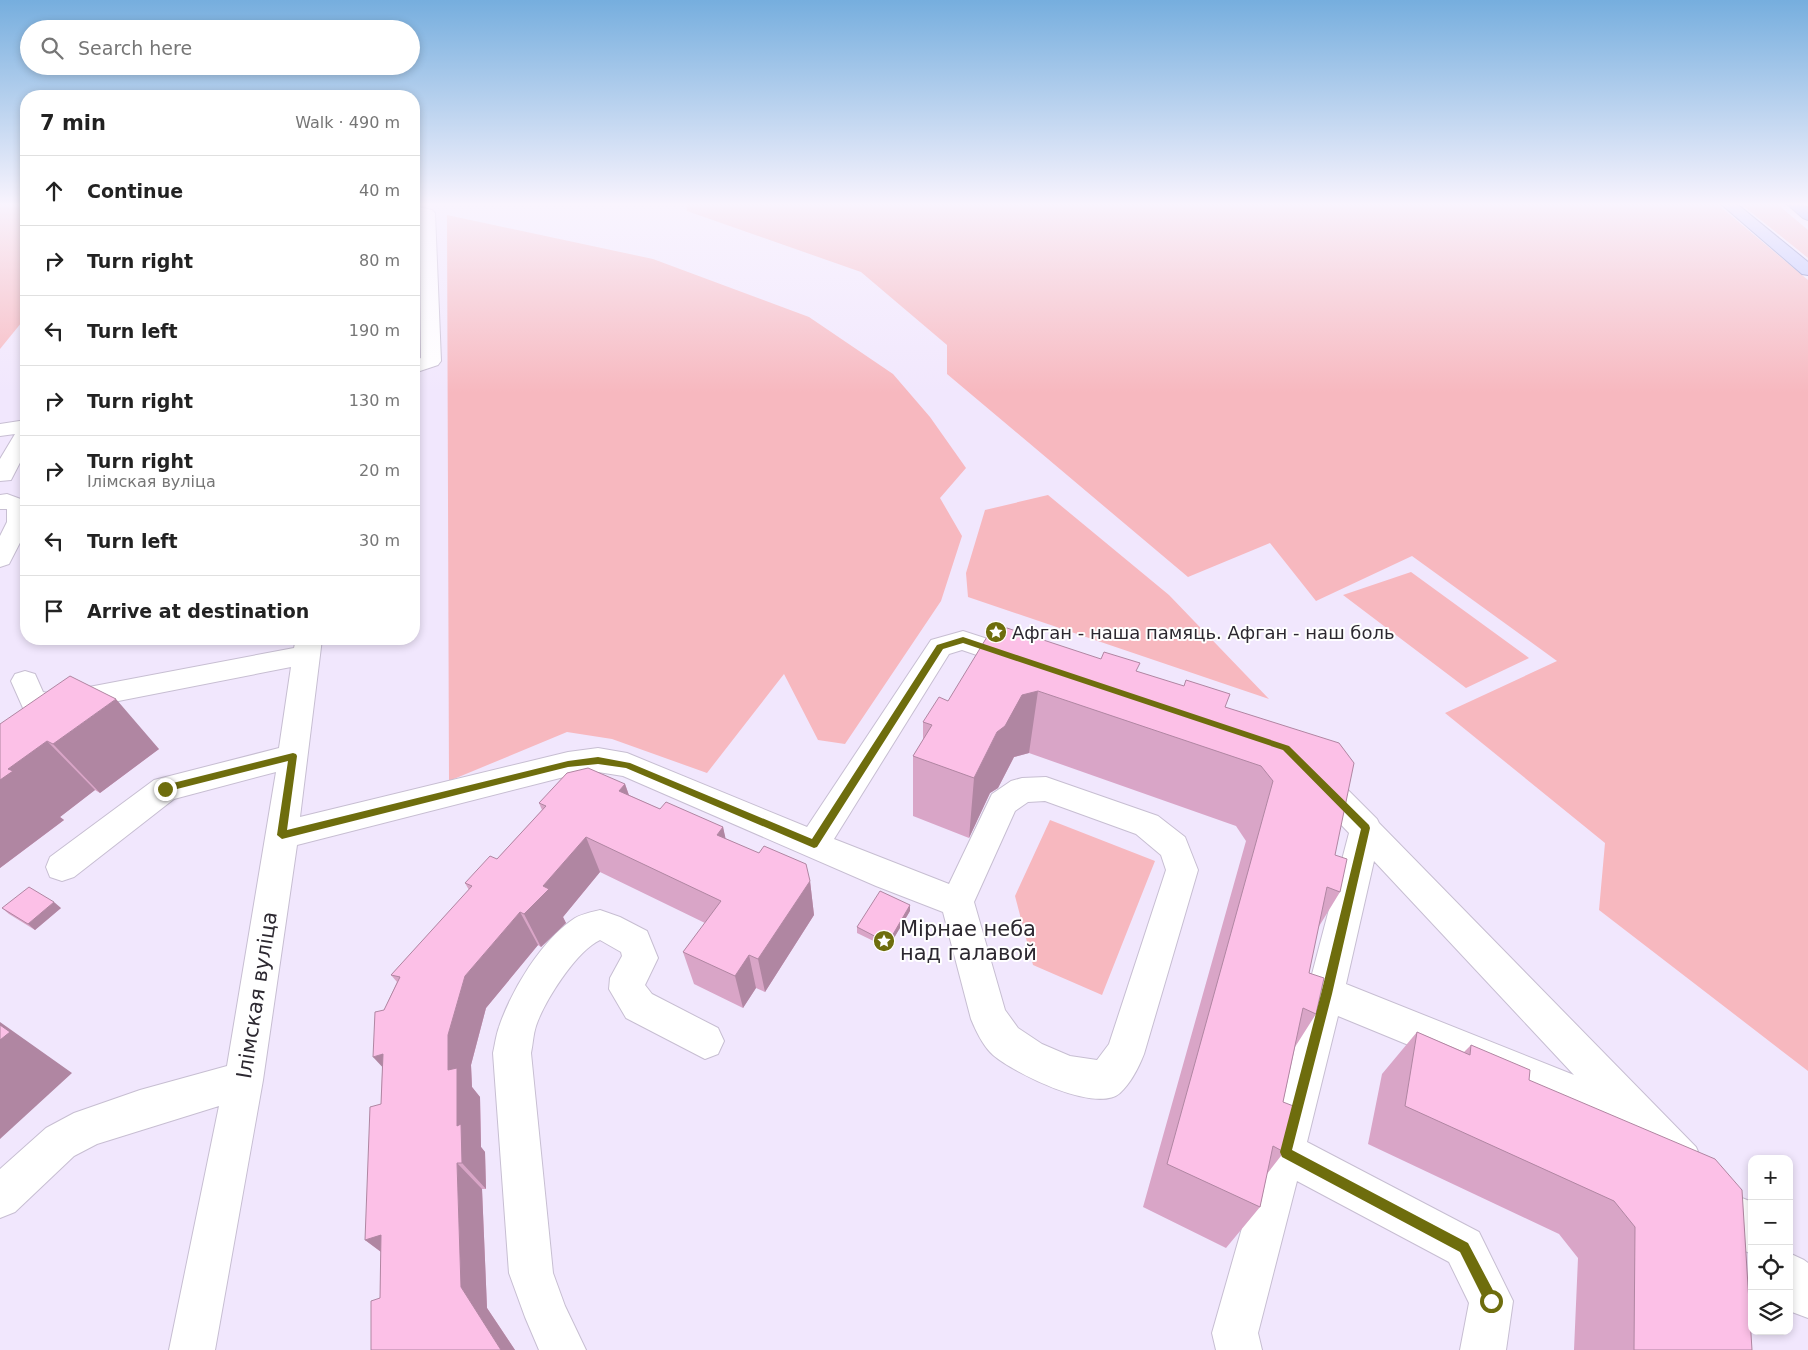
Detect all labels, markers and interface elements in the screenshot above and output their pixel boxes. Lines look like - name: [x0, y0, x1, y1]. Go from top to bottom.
- search box: [20, 20, 420, 75]
- icon: search: [38, 34, 66, 62]
- text: Search here: [78, 37, 192, 59]
- text: 7 min: [40, 111, 106, 135]
- text: Walk · 490 m: [295, 113, 400, 132]
- icon: ahead: [40, 177, 68, 205]
- text: Continue: [87, 180, 183, 202]
- text: 40 m: [359, 181, 400, 200]
- icon: right: [40, 247, 68, 275]
- text: Turn right: [87, 250, 193, 272]
- text: 80 m: [359, 251, 400, 270]
- icon: left: [40, 317, 68, 345]
- text: Turn left: [87, 320, 178, 342]
- text: 190 m: [349, 321, 400, 340]
- icon: right: [40, 387, 68, 415]
- text: Turn right: [87, 390, 193, 412]
- text: 130 m: [349, 391, 400, 410]
- text: Turn right: [87, 450, 193, 472]
- icon: right: [40, 457, 68, 485]
- text: 20 m: [359, 461, 400, 480]
- text: Ілімская вуліца: [87, 472, 216, 491]
- icon: left: [40, 527, 68, 555]
- text: Turn left: [87, 530, 178, 552]
- text: 30 m: [359, 531, 400, 550]
- icon: arrive: [40, 597, 68, 625]
- text: Arrive at destination: [87, 600, 309, 622]
- place icon: Афган - наша памяць. Афган - наш боль: [984, 620, 1008, 644]
- place label: Афган - наша памяць. Афган - наш боль: [1012, 622, 1395, 643]
- route end: [154, 778, 177, 801]
- street label: Ілімская вуліца: [232, 910, 282, 1080]
- place label: Мірнае неба над галавой: [900, 917, 1037, 965]
- place icon: Мірнае неба над галавой: [872, 929, 896, 953]
- map controls: [1748, 1155, 1793, 1335]
- button: +: [1748, 1155, 1793, 1200]
- button: −: [1748, 1200, 1793, 1245]
- button: locate: [1748, 1245, 1793, 1290]
- route start: [1480, 1290, 1503, 1313]
- button: layers: [1748, 1290, 1793, 1335]

